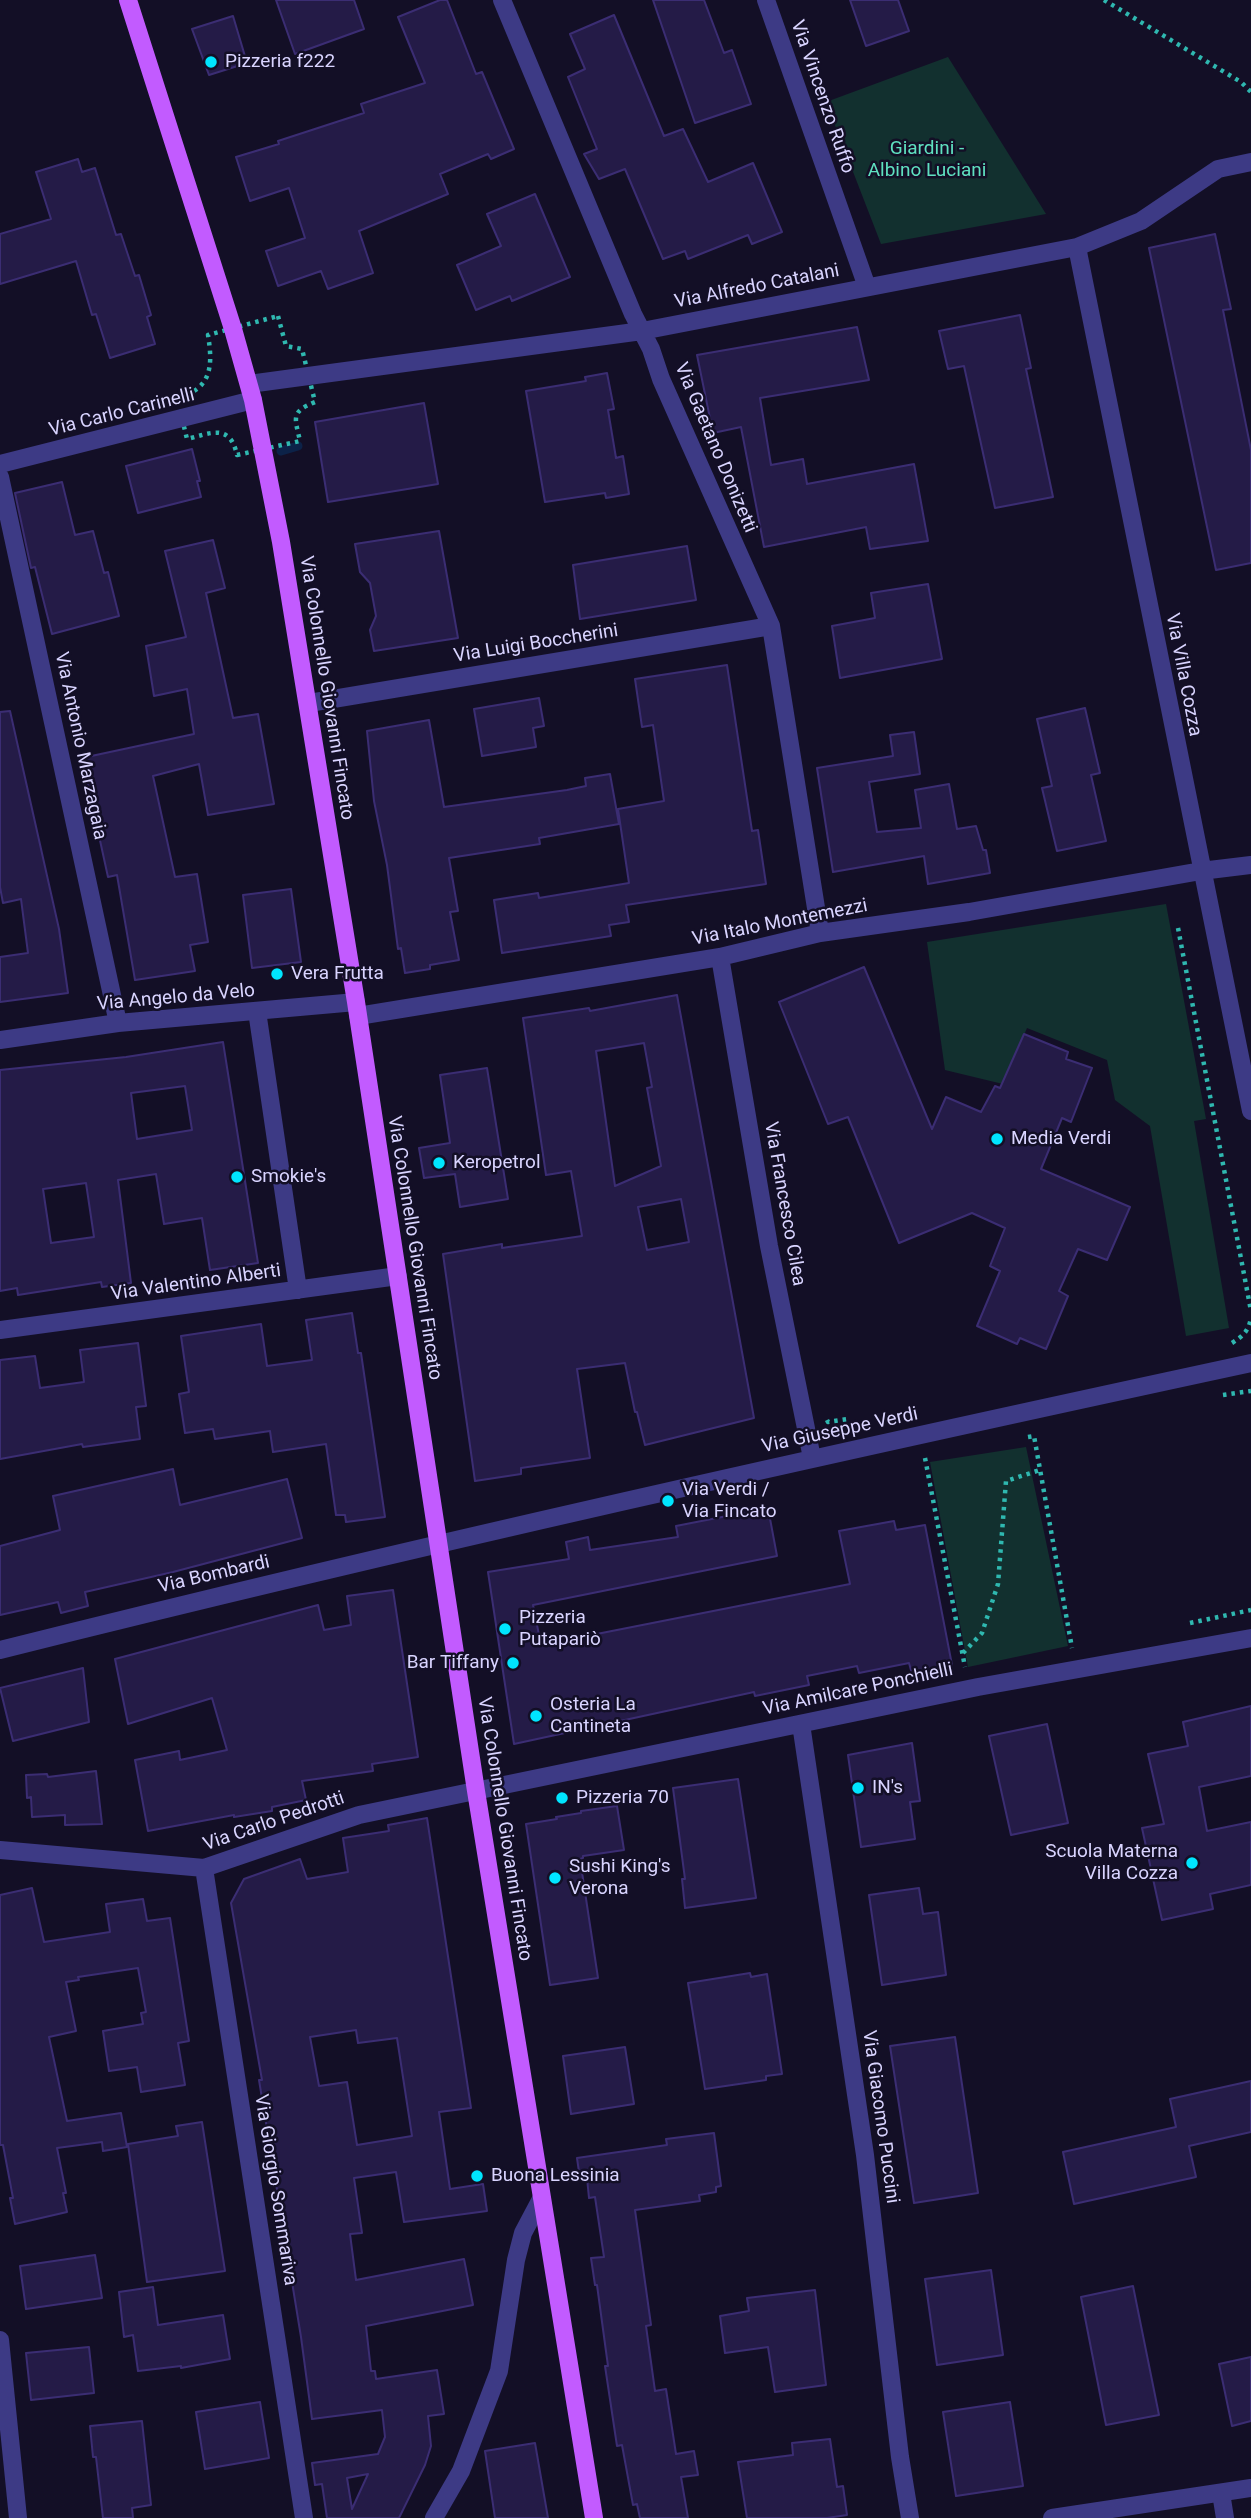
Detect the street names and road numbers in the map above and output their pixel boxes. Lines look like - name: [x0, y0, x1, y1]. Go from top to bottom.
- street label: Via Vincenzo Ruffo: [785, 17, 859, 177]
- street label: Via Alfredo Catalani: [673, 260, 841, 314]
- street label: Via Gaetano Donizetti: [669, 360, 761, 536]
- street label: Via Carlo Carinelli: [47, 384, 197, 442]
- street label: Via Colonnello Giovanni Fincato: [294, 554, 358, 822]
- street label: Via Villa Cozza: [1160, 611, 1206, 739]
- street label: Via Luigi Boccherini: [452, 620, 620, 668]
- street label: Via Antonio Marzagaia: [49, 650, 111, 842]
- street label: Via Italo Montemezzi: [690, 895, 870, 951]
- street label: Via Angelo da Velo: [96, 980, 256, 1016]
- street label: Via Colonnello Giovanni Fincato: [382, 1114, 446, 1382]
- street label: Via Francesco Cilea: [758, 1120, 810, 1288]
- street label: Via Valentino Alberti: [110, 1260, 282, 1306]
- street label: Via Giuseppe Verdi: [760, 1403, 920, 1459]
- street label: Via Bombardi: [156, 1551, 272, 1599]
- street label: Via Amilcare Ponchielli: [761, 1659, 955, 1721]
- street label: Via Colonnello Giovanni Fincato: [472, 1695, 536, 1963]
- street label: Via Carlo Pedrotti: [200, 1787, 348, 1857]
- street label: Via Giacomo Puccini: [857, 2029, 903, 2205]
- street label: Via Giorgio Sommariva: [249, 2093, 301, 2287]

